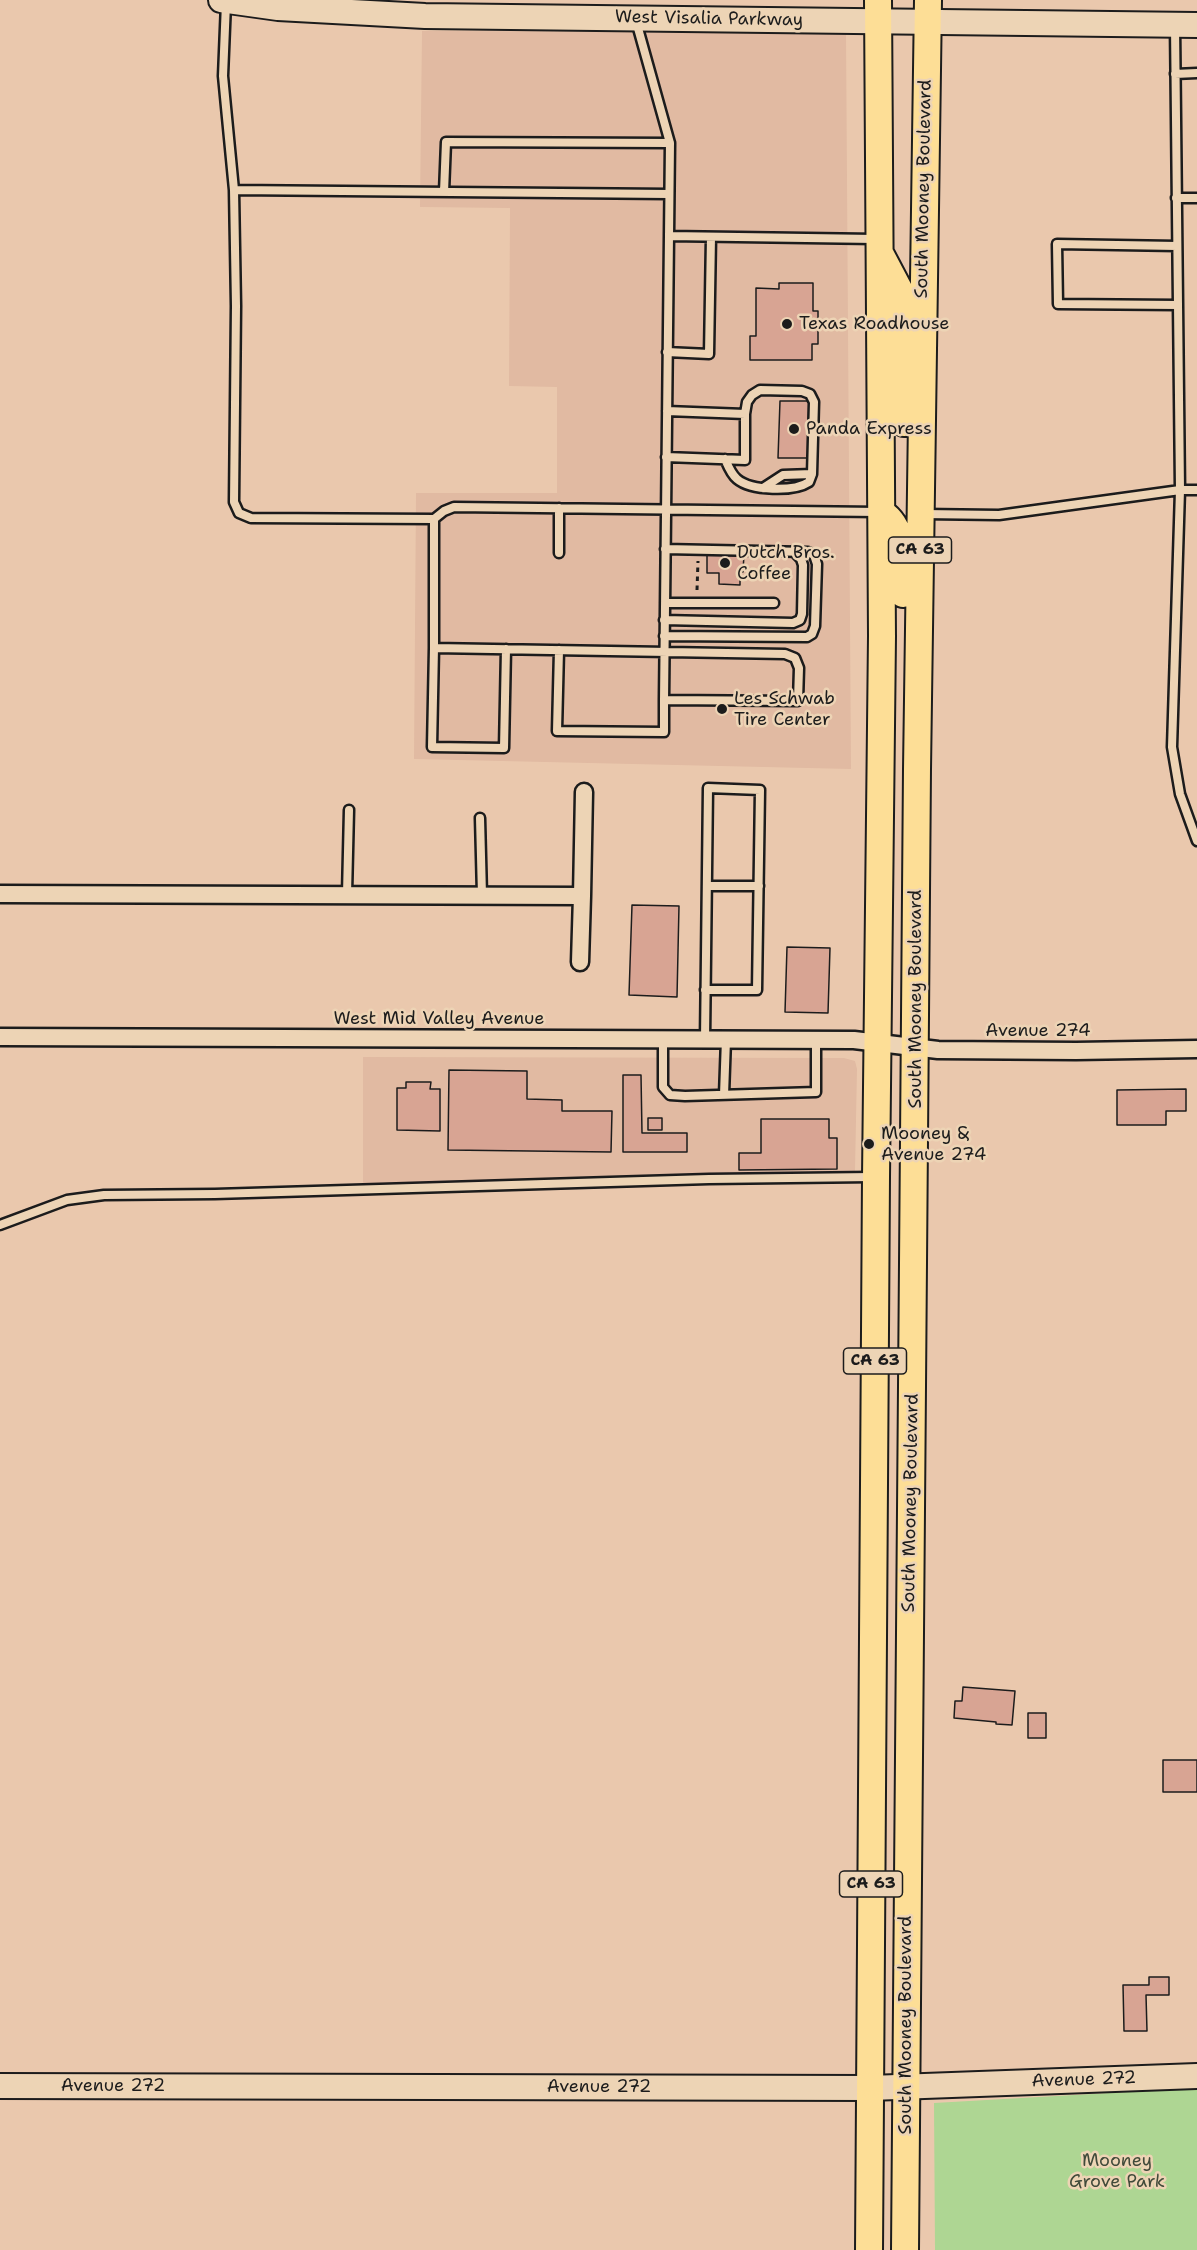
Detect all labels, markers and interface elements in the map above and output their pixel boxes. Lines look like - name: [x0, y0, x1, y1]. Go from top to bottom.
- street label: West Visalia Parkway: [615, 7, 803, 31]
- street label: South Mooney Boulevard: [911, 79, 937, 299]
- place label: Texas Roadhouse: [799, 313, 950, 335]
- marker: Texas Roadhouse: [780, 317, 794, 331]
- place label: Panda Express: [806, 418, 932, 440]
- marker: Panda Express: [787, 422, 801, 436]
- road number: CA 63: [888, 537, 952, 563]
- place label: Dutch Bros. Coffee: [737, 542, 835, 584]
- marker: Dutch Bros. Coffee: [718, 556, 732, 570]
- place label: Les Schwab Tire Center: [734, 688, 835, 730]
- marker: Les Schwab Tire Center: [715, 702, 729, 716]
- street label: South Mooney Boulevard: [905, 890, 927, 1108]
- street label: West Mid Valley Avenue: [333, 1008, 545, 1030]
- street label: Avenue 274: [985, 1020, 1091, 1042]
- place label: Mooney & Avenue 274: [881, 1123, 986, 1166]
- marker: Mooney & Avenue 274: [862, 1137, 876, 1151]
- road number: CA 63: [844, 1348, 906, 1374]
- street label: South Mooney Boulevard: [898, 1393, 924, 1613]
- road number: CA 63: [840, 1871, 902, 1897]
- street label: South Mooney Boulevard: [895, 1916, 917, 2134]
- street label: Avenue 272: [1031, 2067, 1137, 2093]
- street label: Avenue 272: [61, 2075, 165, 2097]
- street label: Avenue 272: [547, 2076, 651, 2098]
- park label: Mooney Grove Park: [1069, 2150, 1165, 2192]

